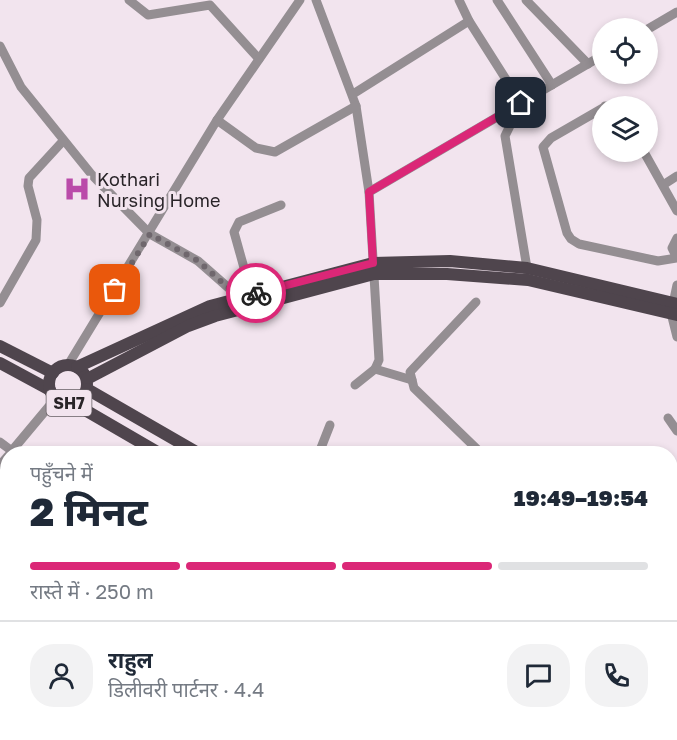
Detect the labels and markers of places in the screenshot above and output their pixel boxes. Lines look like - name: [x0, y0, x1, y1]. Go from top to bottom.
- pin: [495, 77, 546, 128]
- place label: Kothari Nursing Home: [97, 168, 220, 211]
- hospital icon: Kothari Nursing Home: [62, 174, 92, 204]
- pin: [89, 264, 140, 315]

